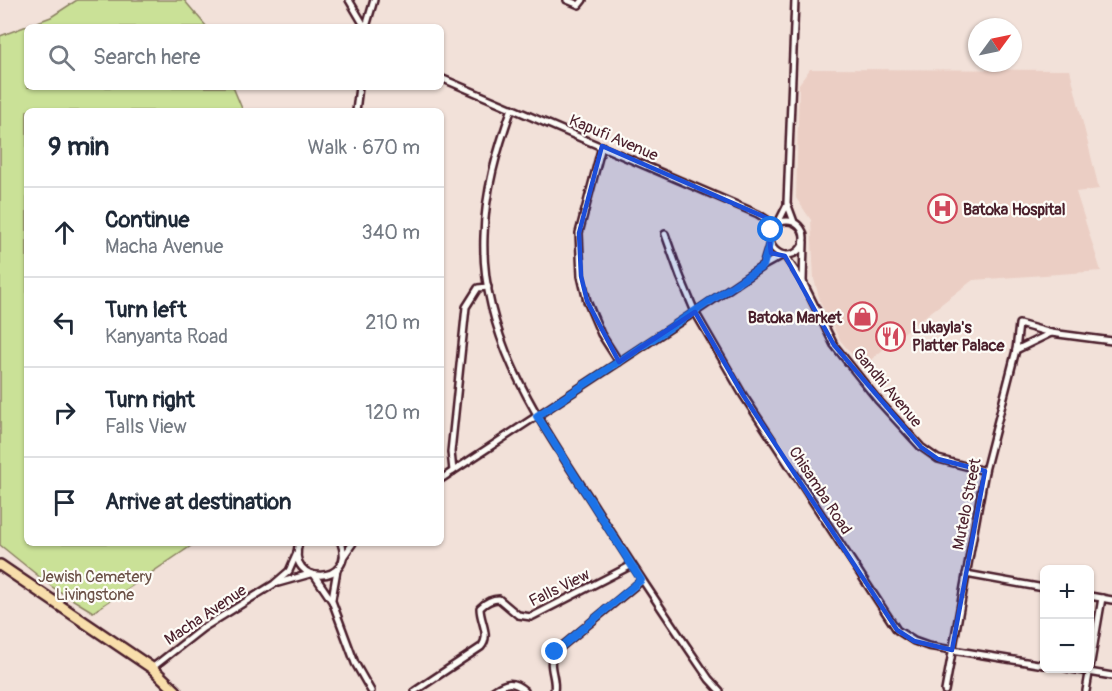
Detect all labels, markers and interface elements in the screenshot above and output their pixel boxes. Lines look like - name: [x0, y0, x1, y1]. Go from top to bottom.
- north arrow: [968, 18, 1022, 72]
- search box: [24, 24, 444, 90]
- icon: search: [45, 41, 78, 74]
- text: Search here: [93, 43, 200, 71]
- street label: Kapufi Avenue: [566, 110, 661, 166]
- text: 9 min: [48, 131, 109, 163]
- text: Walk · 670 m: [308, 135, 420, 160]
- hospital icon: Batoka Hospital: [926, 193, 958, 225]
- place label: Batoka Hospital: [963, 200, 1066, 220]
- text: Continue: [105, 206, 189, 234]
- icon: ahead: [48, 216, 81, 249]
- route start: [757, 216, 783, 242]
- text: 340 m: [361, 220, 420, 245]
- text: Macha Avenue: [105, 234, 223, 259]
- text: Turn left: [105, 296, 187, 324]
- shop icon: Batoka Market: [847, 301, 879, 333]
- icon: left: [48, 306, 81, 339]
- place label: Batoka Market: [748, 308, 843, 328]
- text: 210 m: [365, 310, 420, 335]
- place label: Lukayla's Platter Palace: [912, 318, 1006, 356]
- restaurant icon: Lukayla's Platter Palace: [875, 320, 907, 352]
- text: Kanyanta Road: [105, 324, 228, 349]
- street label: Gandhi Avenue: [848, 344, 926, 432]
- text: Turn right: [105, 386, 195, 414]
- icon: right: [48, 396, 81, 429]
- text: 120 m: [365, 400, 420, 425]
- text: Falls View: [105, 414, 187, 439]
- street label: Chisamba Road: [784, 443, 856, 538]
- street label: Mutelo Street: [948, 456, 986, 552]
- icon: arrive: [48, 486, 81, 519]
- text: Arrive at destination: [105, 488, 291, 516]
- street label: Falls View: [526, 564, 593, 611]
- map controls: [1040, 565, 1094, 673]
- button: +: [1040, 565, 1094, 619]
- park label: Jewish Cemetery Livingstone: [38, 567, 152, 605]
- street label: Macha Avenue: [161, 580, 250, 650]
- button: −: [1040, 619, 1094, 673]
- route end: [541, 638, 567, 664]

